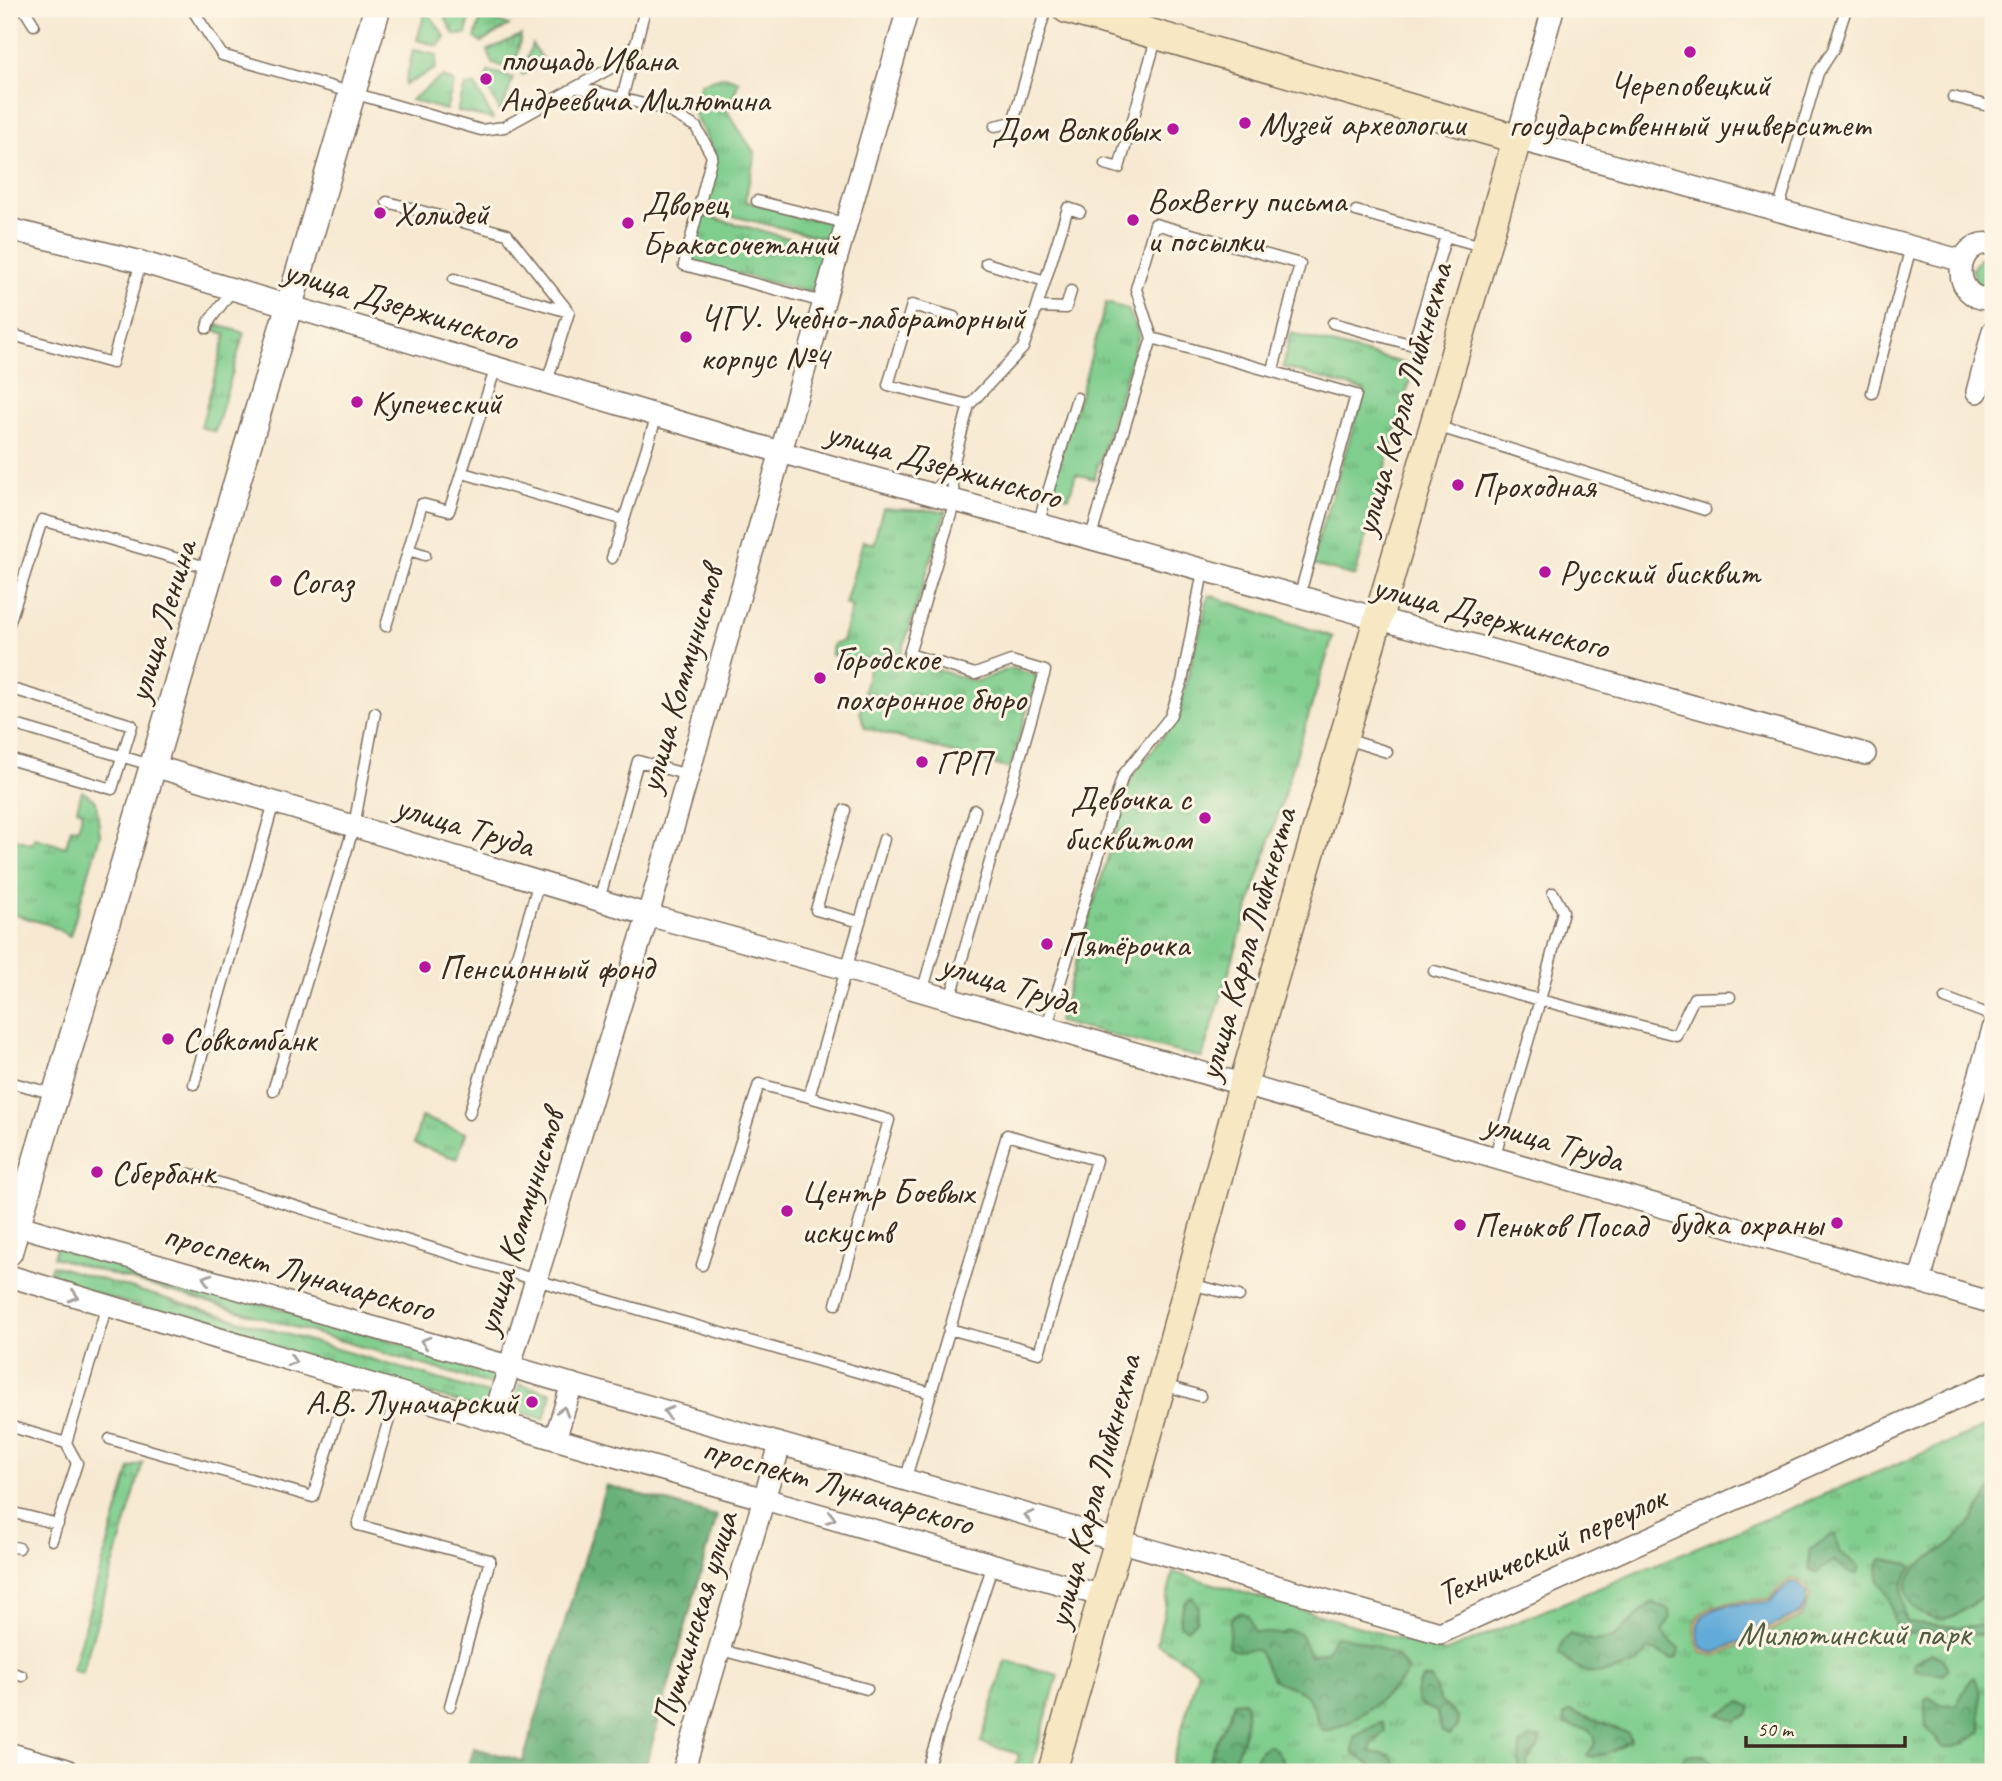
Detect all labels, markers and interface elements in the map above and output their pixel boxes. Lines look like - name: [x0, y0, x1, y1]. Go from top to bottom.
- place label: площадь Ивана Андреевича Милютина: [500, 37, 772, 122]
- marker: Череповецкий государственный университет: [1682, 44, 1698, 60]
- place label: Череповецкий государственный университет: [1509, 62, 1873, 147]
- marker: площадь Ивана Андреевича Милютина: [478, 71, 494, 87]
- place label: Музей археологии: [1259, 101, 1468, 146]
- place label: Дом Волковых: [992, 107, 1162, 152]
- marker: Музей археологии: [1237, 115, 1253, 131]
- marker: Дом Волковых: [1165, 121, 1181, 137]
- place label: BoxBerry письма и посылки: [1147, 178, 1348, 263]
- place label: Дворец Бракосочетаний: [642, 181, 841, 266]
- place label: Холидей: [394, 191, 491, 236]
- marker: Холидей: [372, 205, 388, 221]
- marker: BoxBerry письма и посылки: [1125, 212, 1141, 228]
- marker: Дворец Бракосочетаний: [620, 215, 636, 231]
- street label: улица Дзержинского: [276, 247, 525, 362]
- street label: улица Карла Либкнехта: [1342, 256, 1463, 542]
- place label: ЧГУ. Учебно-лабораторный корпус №4: [700, 295, 1028, 380]
- marker: ЧГУ. Учебно-лабораторный корпус №4: [678, 329, 694, 345]
- place label: Купеческий: [371, 380, 504, 425]
- marker: Купеческий: [349, 394, 365, 410]
- street label: улица Дзержинского: [819, 409, 1068, 520]
- place label: Проходная: [1472, 463, 1597, 508]
- marker: Проходная: [1450, 477, 1466, 493]
- street label: улица Ленина: [115, 532, 208, 709]
- place label: Русский бисквит: [1559, 550, 1762, 595]
- street label: улица Коммунистов: [626, 555, 736, 799]
- place label: Согаз: [290, 559, 355, 604]
- street label: улица Дзержинского: [1366, 563, 1615, 670]
- marker: Русский бисквит: [1537, 564, 1553, 580]
- marker: Согаз: [268, 573, 284, 589]
- place label: Городское похоронное бюро: [834, 636, 1027, 721]
- marker: Городское похоронное бюро: [812, 670, 828, 686]
- place label: ГРП: [936, 740, 996, 785]
- marker: ГРП: [914, 754, 930, 770]
- place label: Девочка с бисквитом: [1064, 776, 1194, 861]
- street label: улица Труда: [388, 783, 541, 868]
- street label: улица Карла Либкнехта: [1186, 801, 1307, 1087]
- marker: Девочка с бисквитом: [1197, 810, 1213, 826]
- place label: Пятёрочка: [1061, 922, 1191, 967]
- marker: Пятёрочка: [1039, 936, 1055, 952]
- street label: улица Труда: [933, 941, 1086, 1026]
- place label: Пенсионный фонд: [439, 945, 657, 990]
- marker: Пенсионный фонд: [417, 959, 433, 975]
- place label: Совкомбанк: [182, 1017, 319, 1062]
- marker: Совкомбанк: [160, 1031, 176, 1047]
- street label: улица Коммунистов: [463, 1099, 577, 1342]
- street label: улица Труда: [1477, 1100, 1630, 1183]
- place label: Сбербанк: [111, 1150, 218, 1195]
- marker: Сбербанк: [89, 1164, 105, 1180]
- place label: Центр Боевых искуств: [801, 1169, 977, 1254]
- place label: будка охраны: [1669, 1201, 1826, 1246]
- marker: Центр Боевых искуств: [779, 1203, 795, 1219]
- place label: Пеньков Посад: [1474, 1203, 1651, 1248]
- street label: проспект Луначарского: [158, 1211, 441, 1332]
- marker: будка охраны: [1829, 1215, 1845, 1231]
- marker: Пеньков Посад: [1452, 1217, 1468, 1233]
- one-way arrow: [201, 1273, 213, 1287]
- one-way arrow: [68, 1287, 80, 1302]
- one-way arrow: [420, 1335, 432, 1350]
- street label: улица Карла Либкнехта: [1035, 1348, 1152, 1635]
- one-way arrow: [286, 1352, 298, 1367]
- place label: А.В. Луначарский: [305, 1380, 520, 1425]
- marker: А.В. Луначарский: [524, 1394, 540, 1410]
- one-way arrow: [662, 1405, 674, 1420]
- one-way arrow: [555, 1406, 570, 1418]
- street label: проспект Луначарского: [697, 1425, 980, 1546]
- street label: Технический переулок: [1430, 1474, 1676, 1616]
- street label: Пушкинская улица: [640, 1504, 749, 1732]
- one-way arrow: [825, 1510, 837, 1524]
- one-way arrow: [1024, 1510, 1036, 1525]
- park label: Милютинский парк: [1737, 1611, 1973, 1656]
- scale bar: [1746, 1704, 1906, 1748]
- text: 50 m: [1757, 1716, 1795, 1742]

